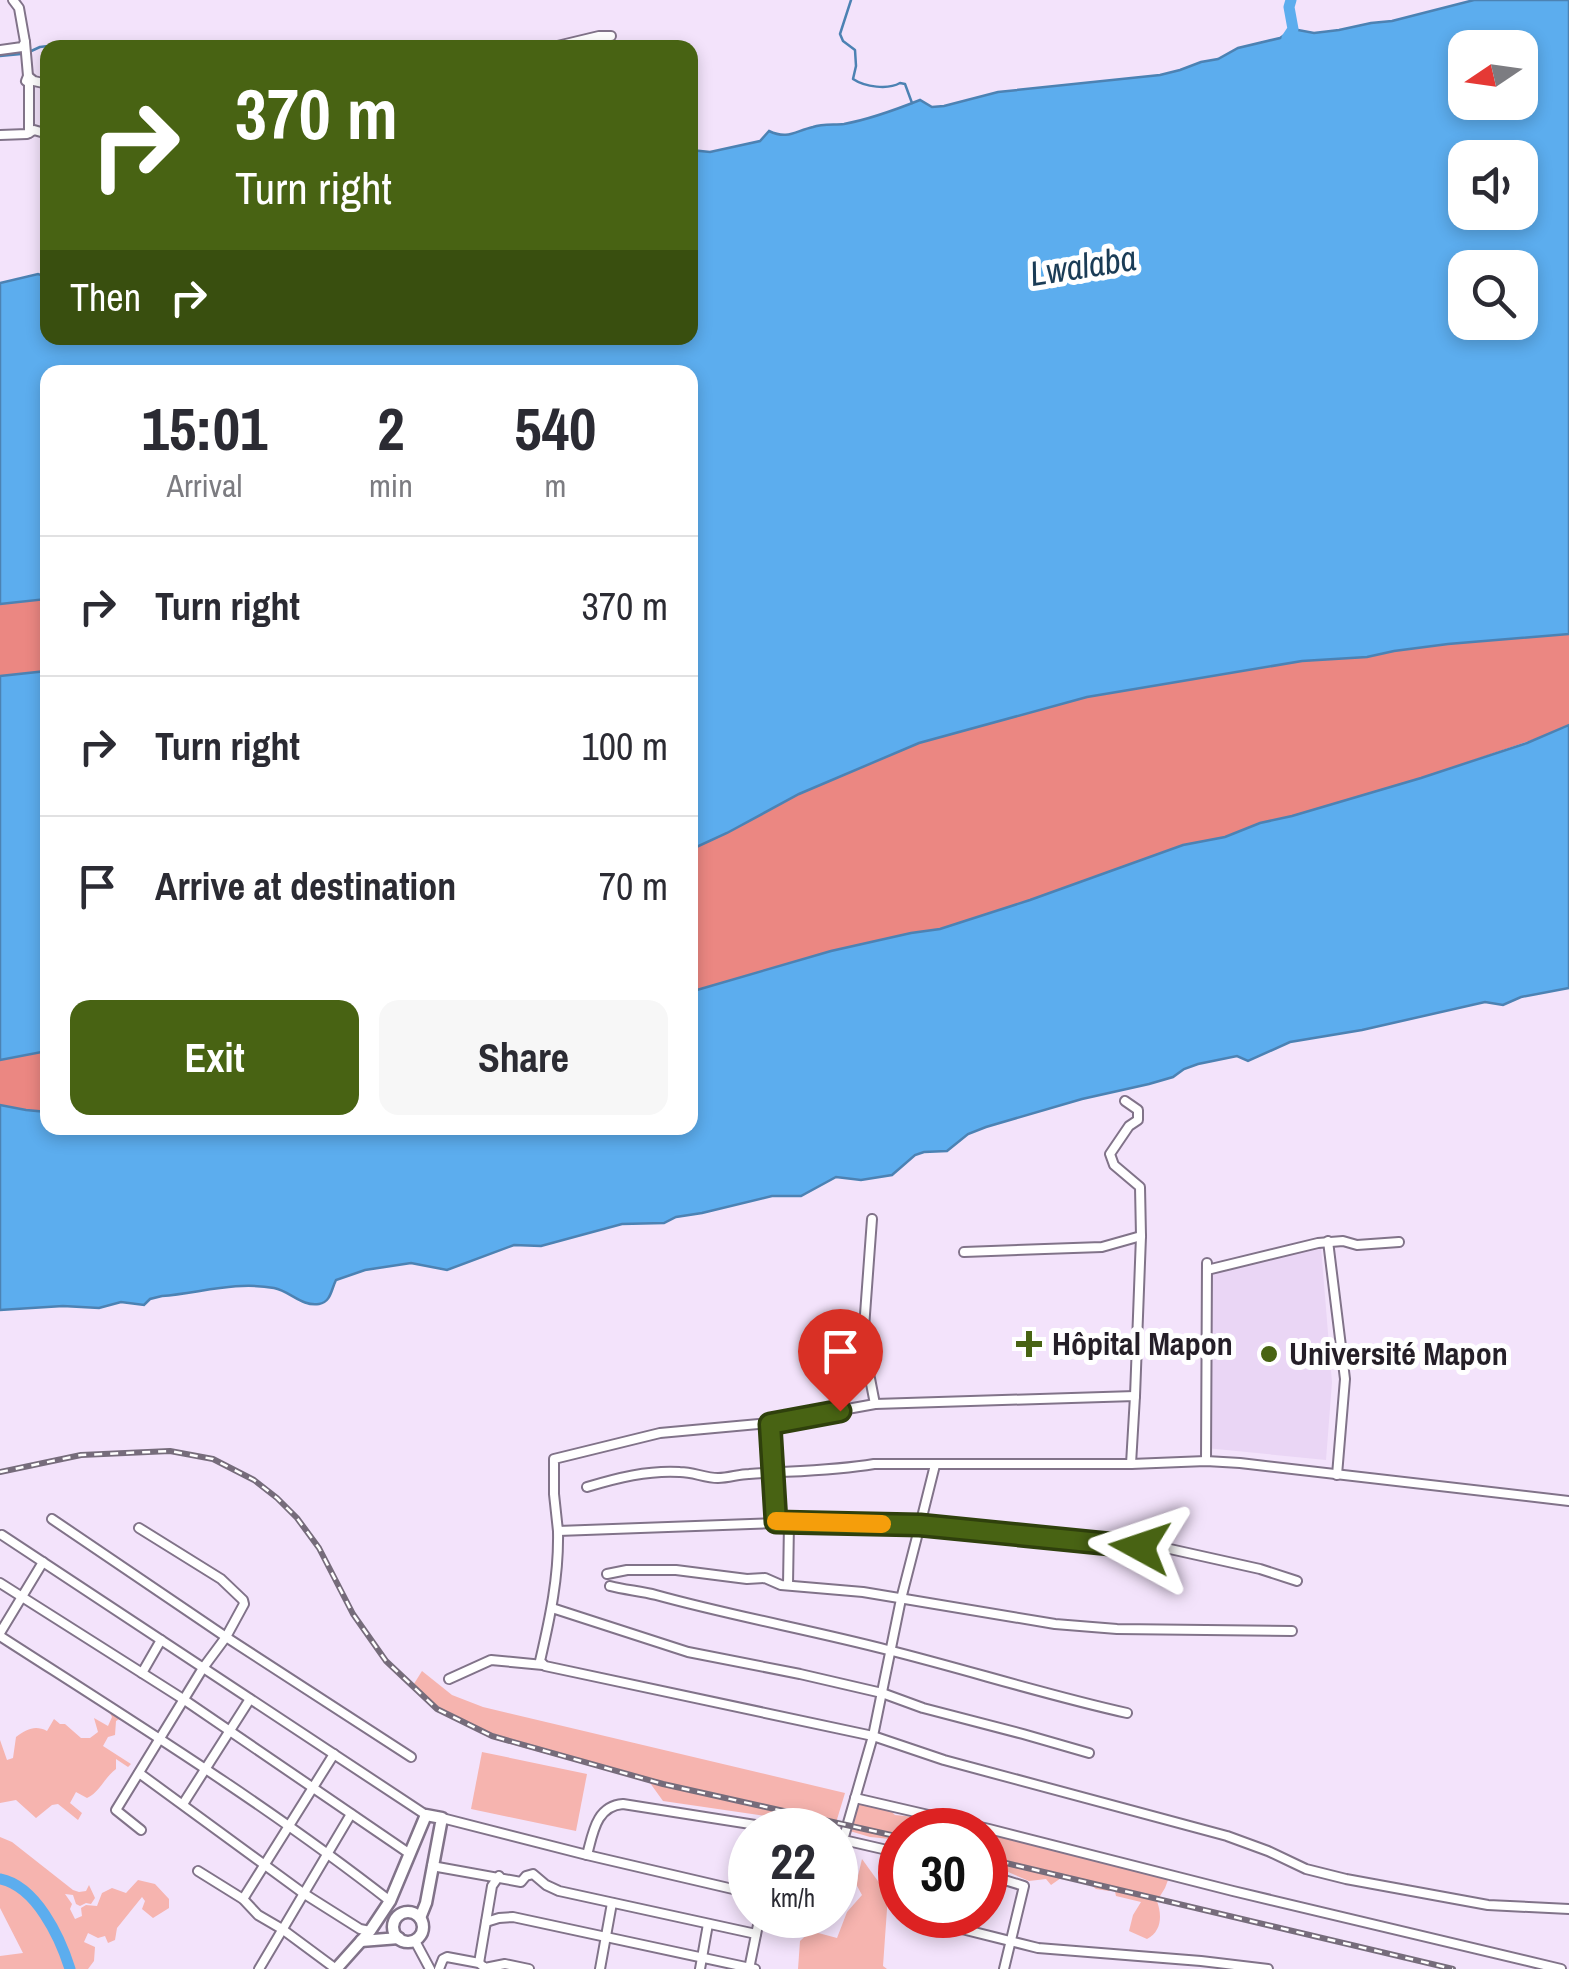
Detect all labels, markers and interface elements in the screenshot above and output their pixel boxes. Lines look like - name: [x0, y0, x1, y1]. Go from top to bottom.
- north arrow: [1448, 30, 1538, 120]
- map controls: [1448, 30, 1538, 340]
- text: 370 m: [235, 67, 398, 161]
- icon: right: [70, 80, 200, 210]
- button: sound: [1448, 140, 1538, 230]
- text: Turn right: [235, 157, 392, 218]
- water label: Lwalaba: [1026, 234, 1139, 297]
- button: search: [1448, 250, 1538, 340]
- icon: right: [161, 270, 216, 325]
- text: Then: [70, 272, 141, 323]
- text: 15:01: [142, 388, 267, 469]
- text: 2: [377, 388, 405, 469]
- text: 540: [514, 388, 596, 469]
- text: Arrival: [167, 464, 242, 507]
- text: min: [369, 464, 413, 507]
- text: m: [544, 464, 566, 507]
- icon: right: [70, 579, 125, 634]
- text: Turn right: [155, 581, 300, 632]
- text: 370 m: [581, 581, 668, 632]
- icon: right: [70, 719, 125, 774]
- text: Turn right: [155, 721, 300, 772]
- text: 100 m: [581, 721, 668, 772]
- icon: arrive: [70, 859, 125, 914]
- text: Arrive at destination: [155, 861, 456, 912]
- text: 70 m: [599, 861, 668, 912]
- button: Exit: [70, 1000, 359, 1115]
- button: Share: [379, 1000, 668, 1115]
- pin: [798, 1309, 883, 1412]
- place label: Hôpital Mapon: [1052, 1322, 1233, 1365]
- icon: arrive: [813, 1324, 868, 1379]
- marker: Hôpital Mapon: [1016, 1331, 1042, 1357]
- place label: Université Mapon: [1289, 1332, 1508, 1375]
- marker: Université Mapon: [1258, 1343, 1280, 1365]
- position arrow: [1088, 1495, 1192, 1599]
- speed limit sign: 30: [878, 1808, 1008, 1938]
- text: 22: [770, 1827, 816, 1895]
- text: km/h: [771, 1881, 815, 1915]

